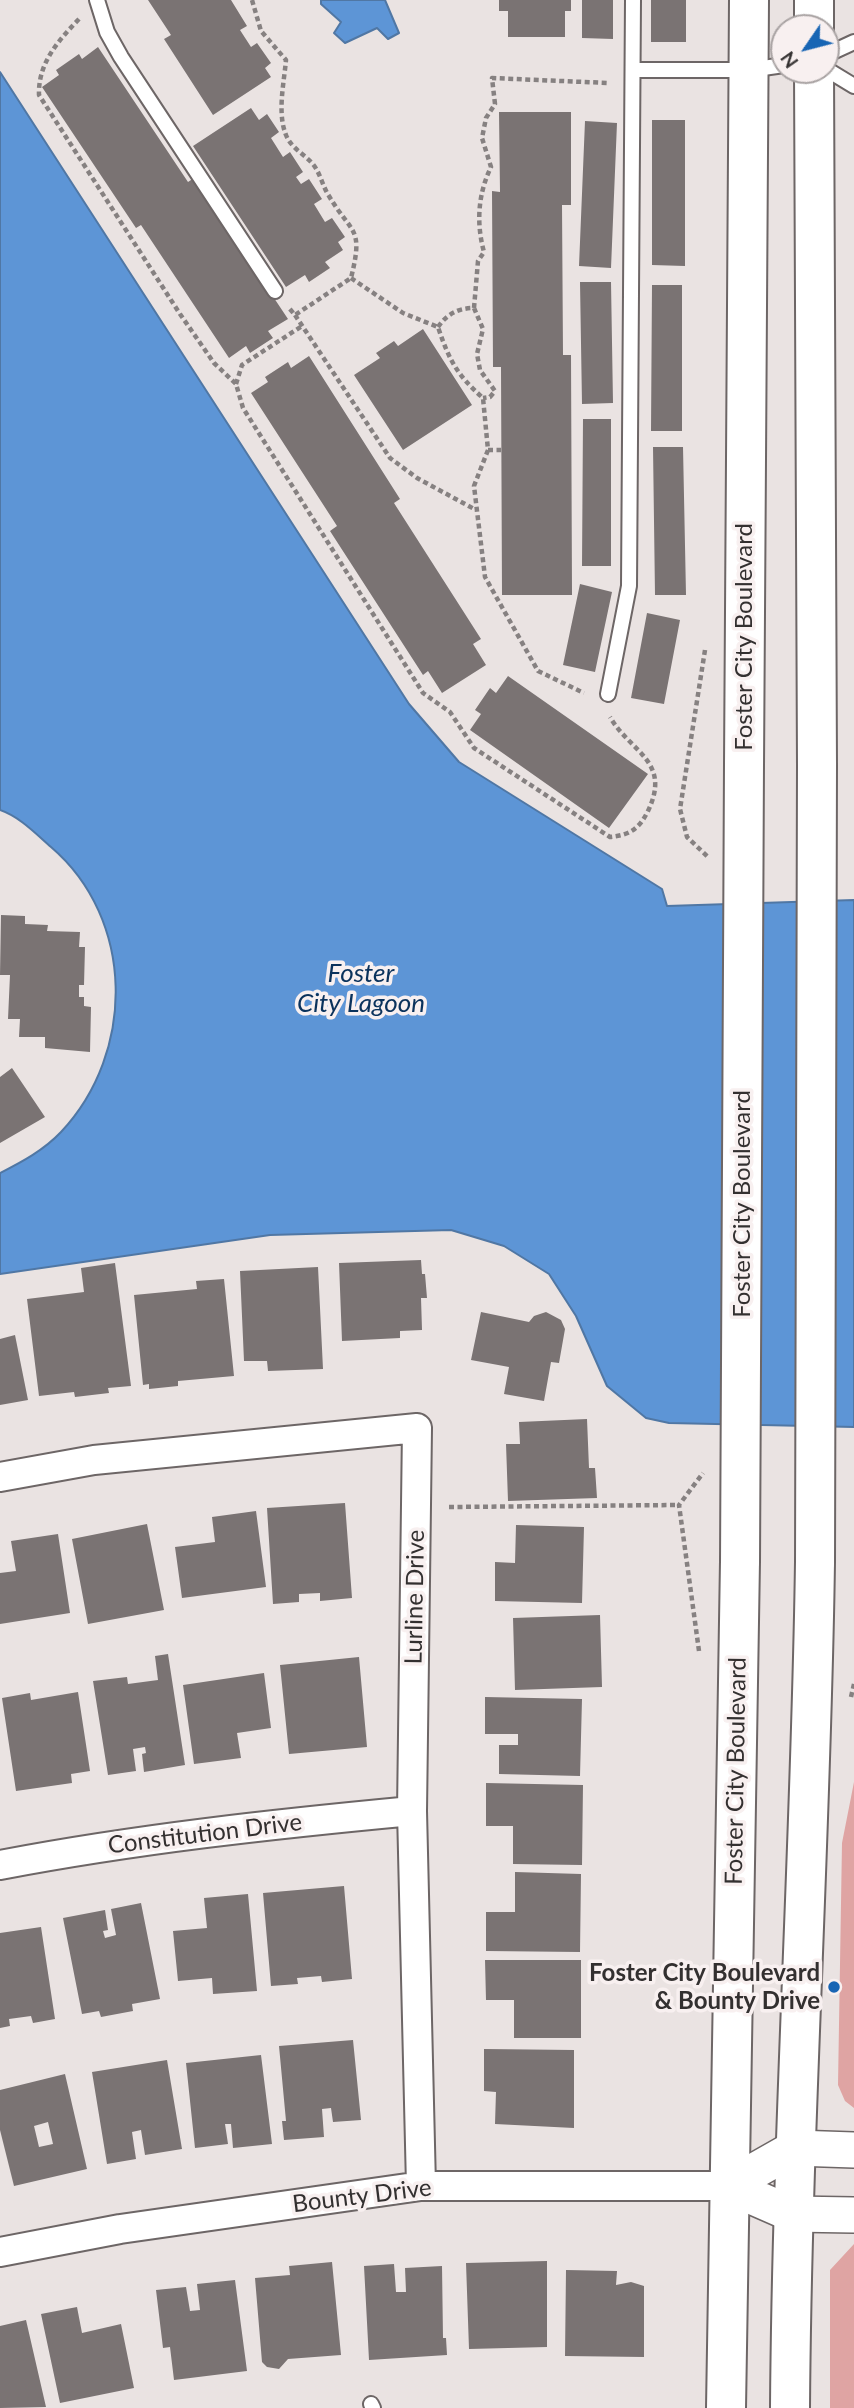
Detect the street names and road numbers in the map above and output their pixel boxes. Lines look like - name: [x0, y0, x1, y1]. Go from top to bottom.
- street label: Foster City Boulevard: [730, 523, 758, 751]
- street label: Foster City Boulevard: [728, 1090, 756, 1318]
- street label: Lurline Drive: [399, 1529, 431, 1665]
- street label: Foster City Boulevard: [720, 1657, 752, 1885]
- street label: Constitution Drive: [106, 1808, 304, 1860]
- street label: Bounty Drive: [291, 2173, 433, 2219]

